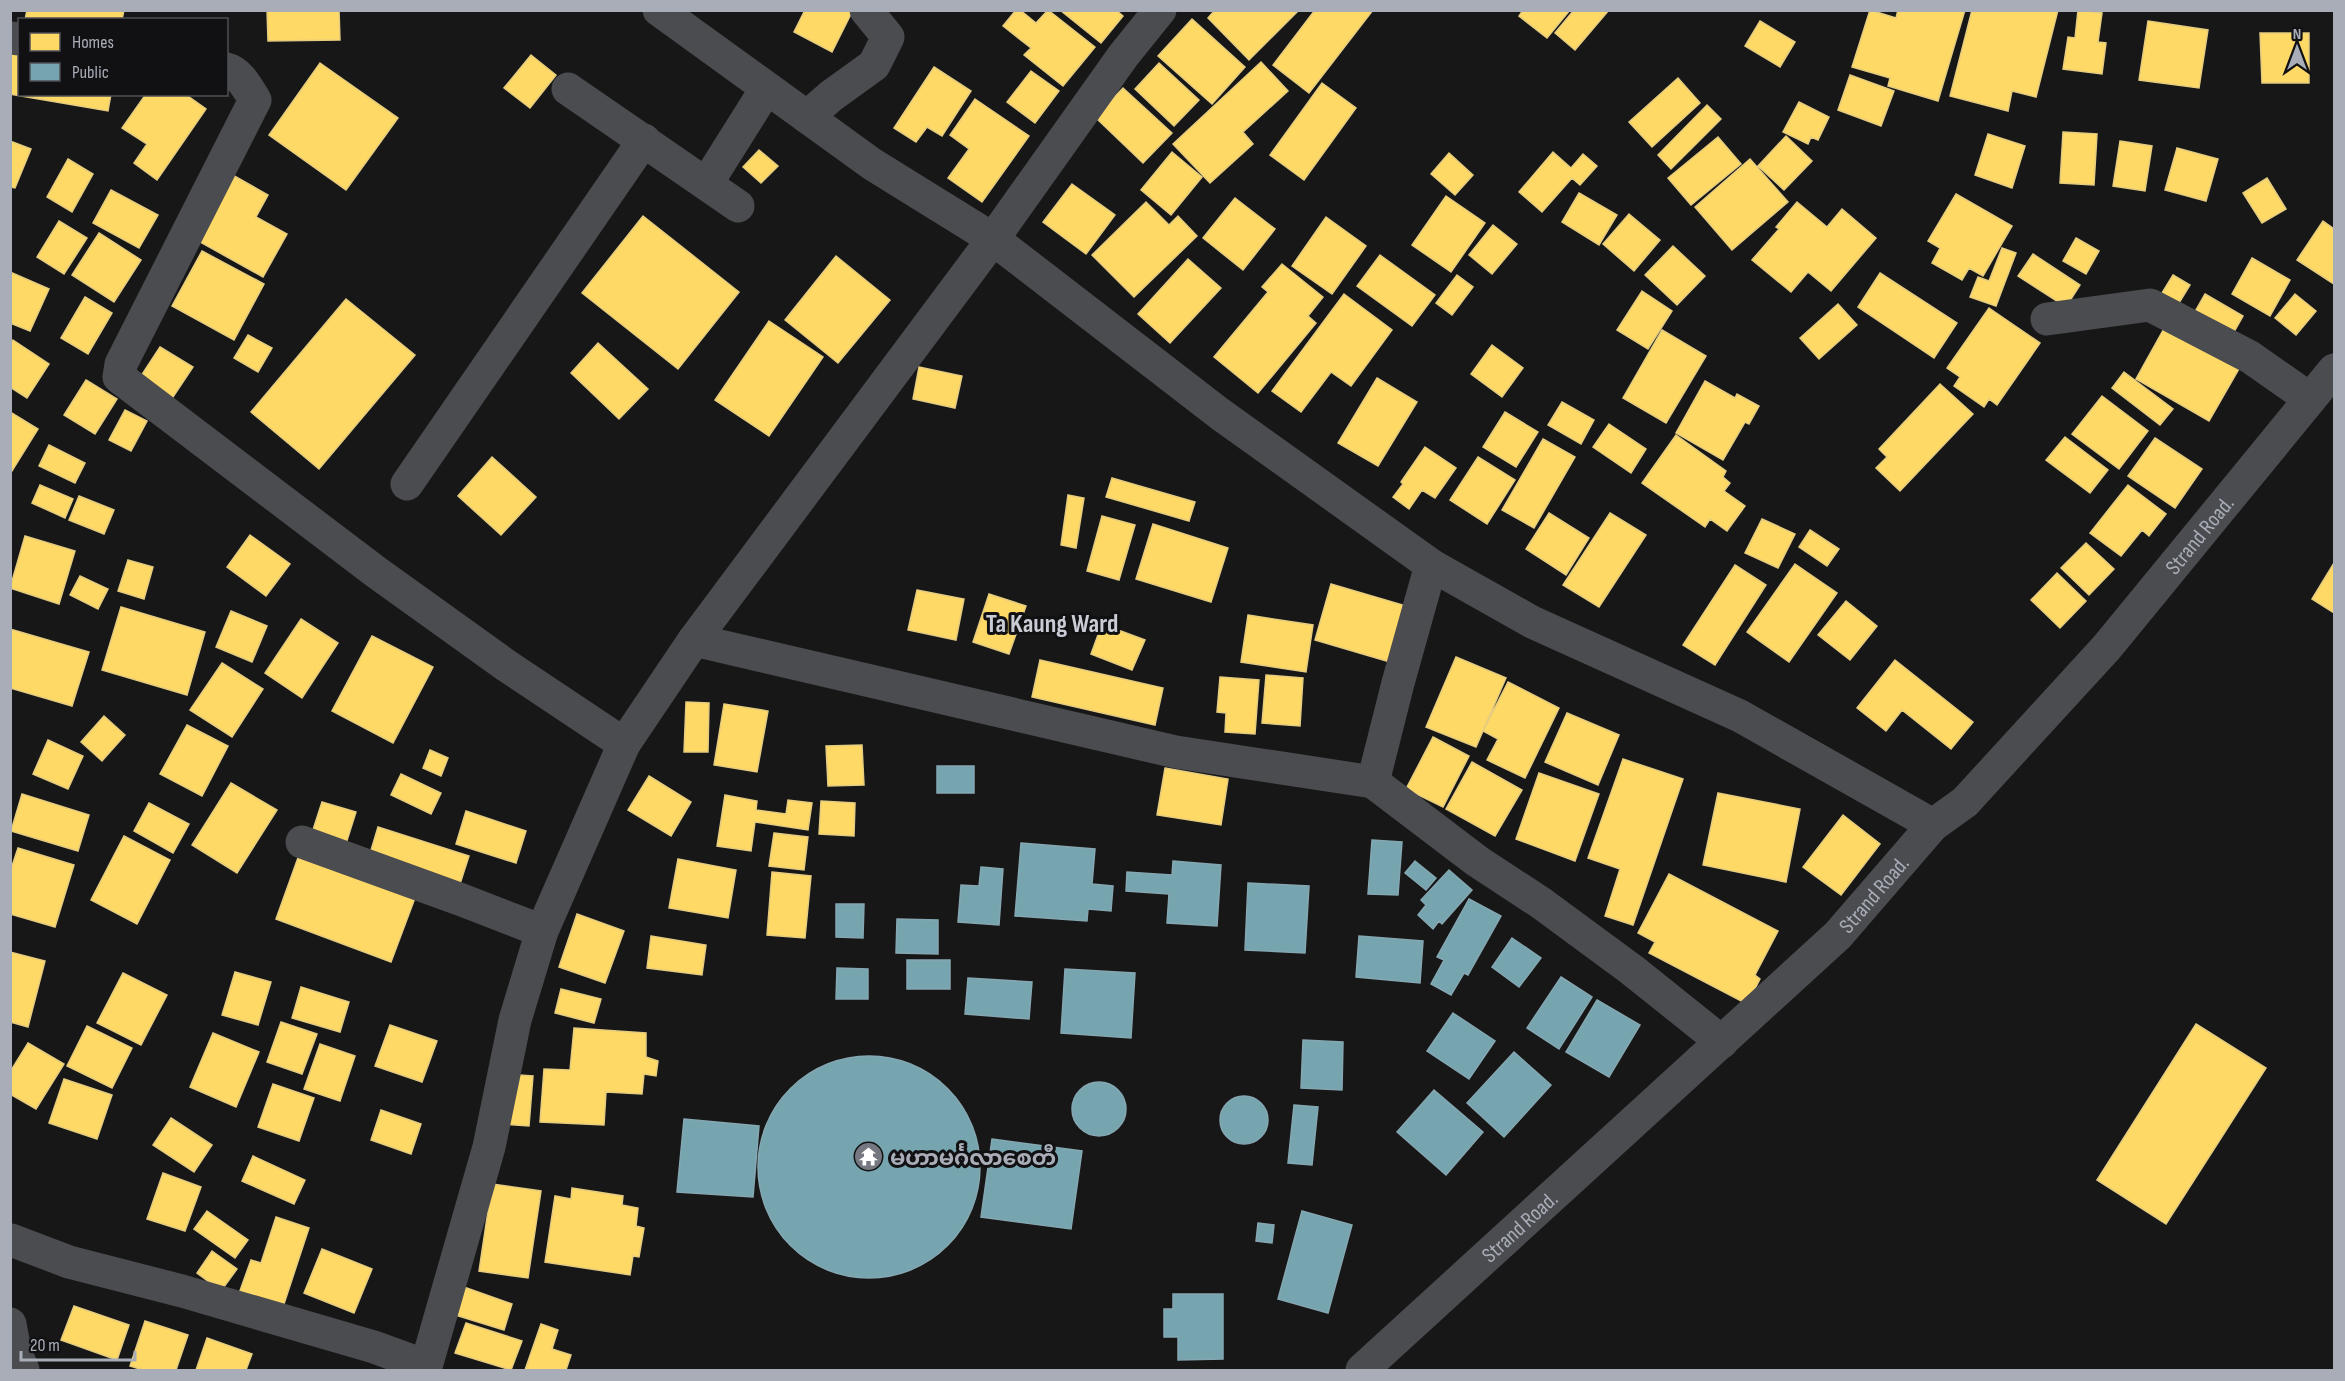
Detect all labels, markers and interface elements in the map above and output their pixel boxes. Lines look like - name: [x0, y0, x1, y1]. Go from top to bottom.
- legend: [18, 18, 228, 96]
- north arrow: [2267, 18, 2327, 78]
- text: N: [2293, 25, 2301, 44]
- text: Homes: [72, 32, 114, 53]
- text: Public: [72, 62, 109, 83]
- street label: Strand Road.: [2160, 491, 2240, 580]
- district label: Ta Kaung Ward: [986, 609, 1118, 640]
- street label: Strand Road.: [1834, 851, 1915, 939]
- temple icon: မဟာမင်္ဂလာစေတီ: [853, 1141, 885, 1173]
- place label: မဟာမင်္ဂလာစေတီ: [890, 1143, 1056, 1172]
- street label: Strand Road.: [1477, 1186, 1564, 1269]
- scale bar: [21, 1324, 135, 1362]
- text: 20 m: [30, 1335, 60, 1356]

